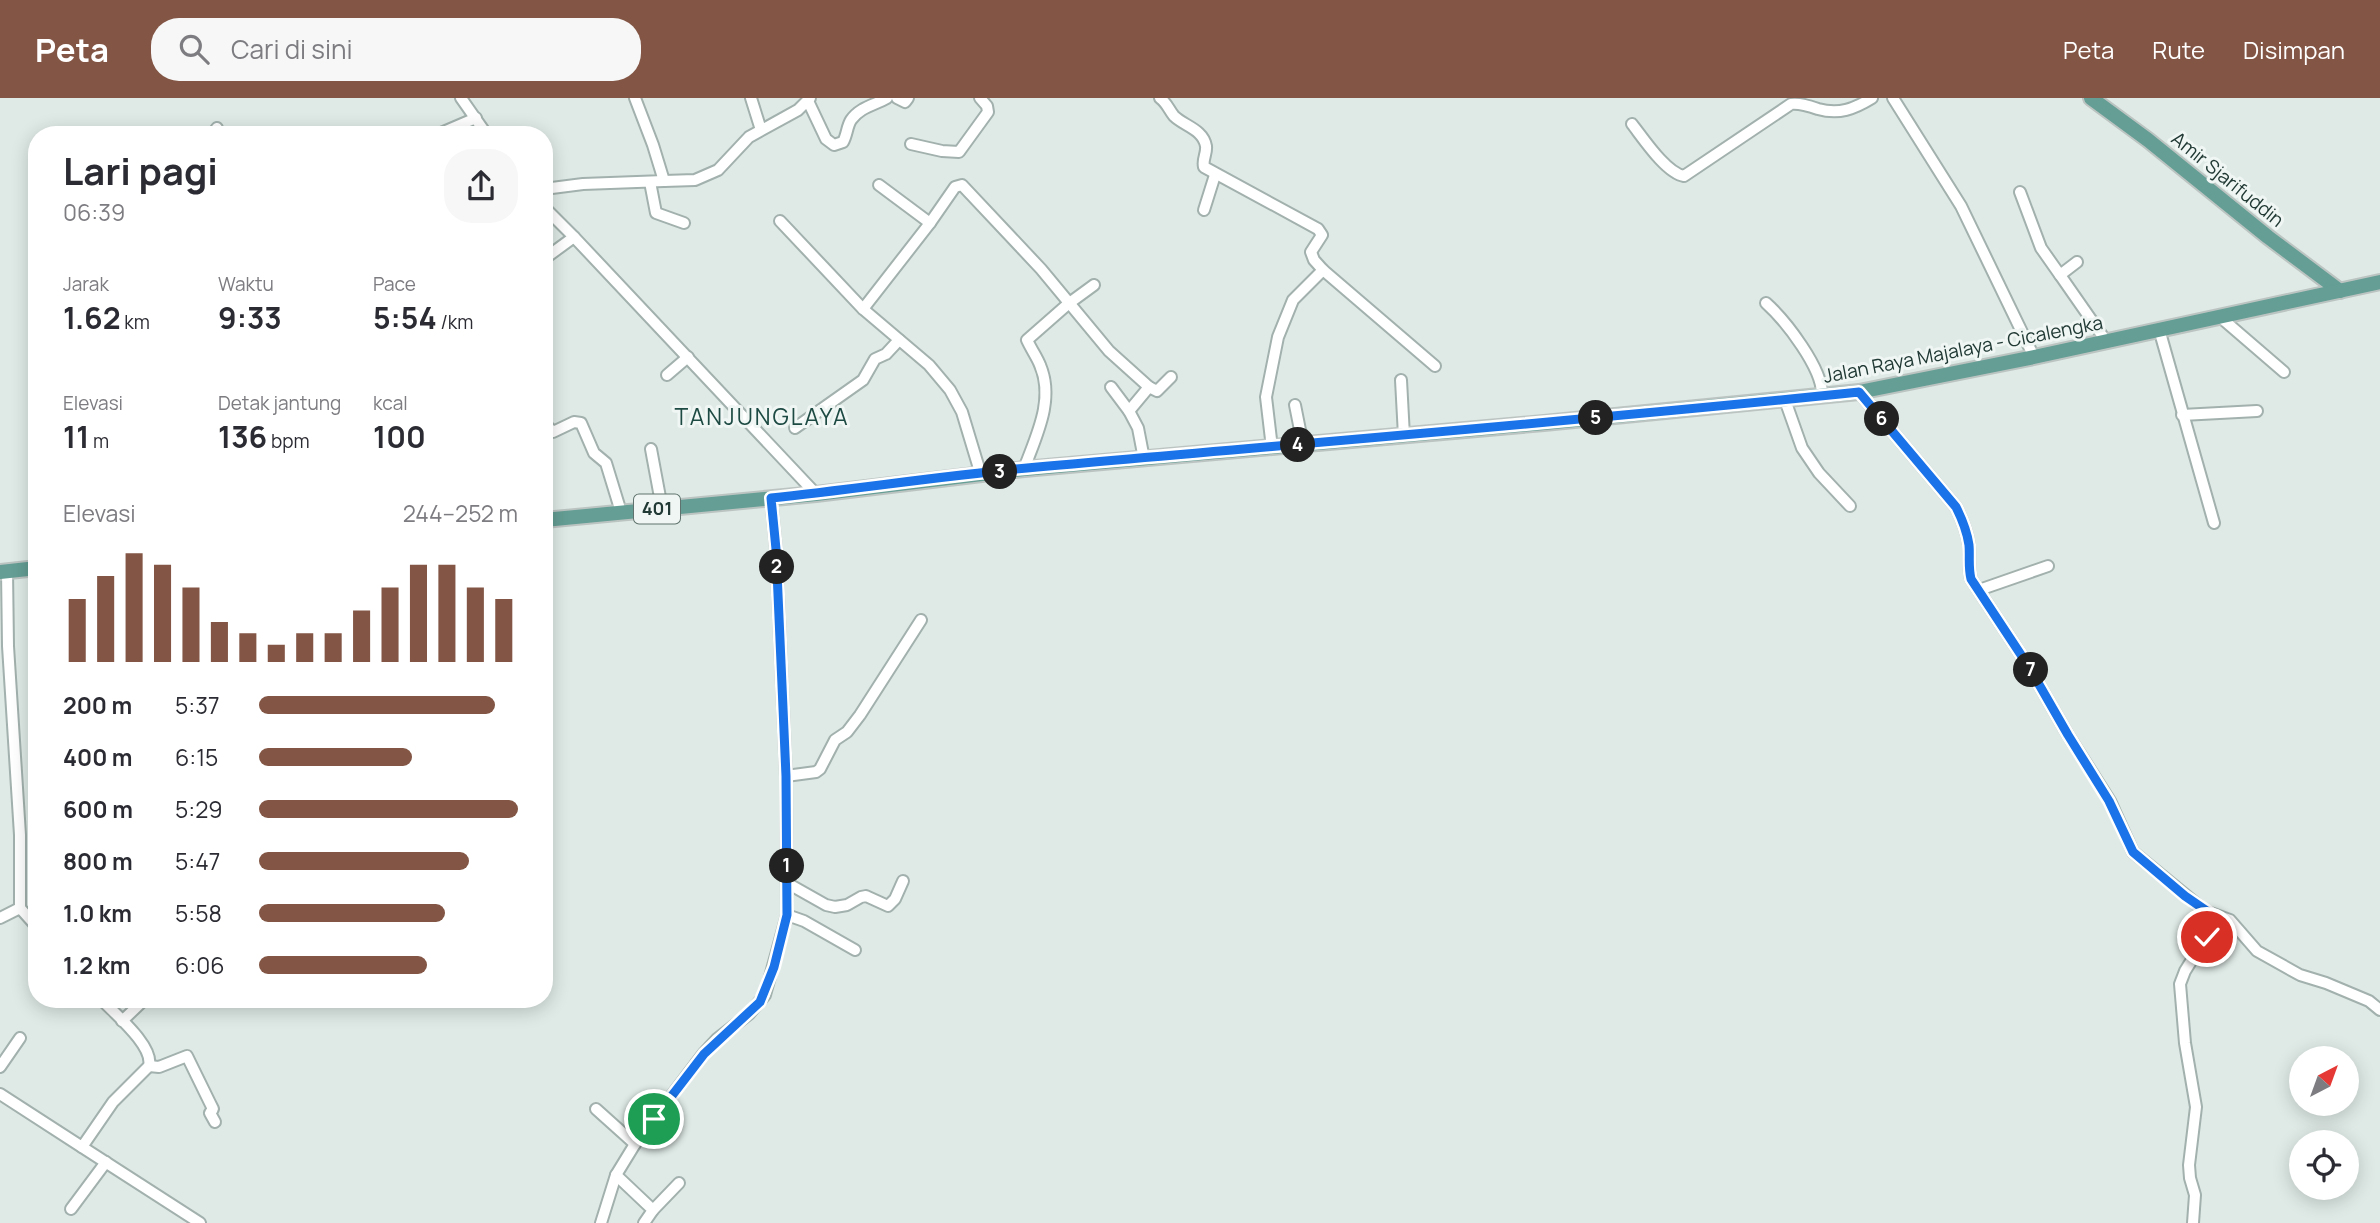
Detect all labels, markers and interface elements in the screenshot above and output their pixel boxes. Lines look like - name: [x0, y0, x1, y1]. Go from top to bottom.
- search box: [151, 18, 641, 81]
- text: Peta: [35, 27, 109, 72]
- icon: search: [175, 30, 213, 68]
- text: Cari di sini: [231, 31, 353, 67]
- text: Peta: [2063, 33, 2114, 66]
- text: Rute: [2152, 33, 2205, 66]
- text: Disimpan: [2243, 33, 2345, 66]
- street label: Amir Sjarifuddin: [2166, 126, 2290, 232]
- text: Lari pagi: [63, 144, 218, 196]
- button: share: [444, 149, 518, 223]
- text: 06:39: [63, 196, 125, 228]
- text: Jarak: [63, 271, 109, 297]
- text: Waktu: [218, 271, 274, 297]
- text: Pace: [373, 271, 416, 297]
- text: 1.62: [63, 297, 121, 338]
- text: 9:33: [218, 297, 282, 338]
- text: 5:54: [373, 297, 437, 338]
- text: km: [121, 309, 150, 335]
- text: /km: [437, 309, 473, 335]
- street label: Jalan Raya Majalaya - Cicalengka: [1821, 309, 2105, 389]
- text: Elevasi: [63, 390, 123, 416]
- text: Detak jantung: [218, 390, 341, 416]
- text: kcal: [373, 390, 408, 416]
- district label: TANJUNGLAYA: [674, 400, 850, 432]
- pin: 5: [1578, 400, 1614, 436]
- pin: 6: [1864, 402, 1899, 436]
- text: 5: [1590, 404, 1601, 430]
- text: 6: [1876, 405, 1887, 431]
- text: 11: [63, 416, 89, 457]
- text: 136: [218, 416, 267, 457]
- text: 100: [373, 416, 426, 457]
- text: m: [89, 428, 109, 454]
- text: bpm: [267, 428, 310, 454]
- pin: 4: [1280, 428, 1316, 462]
- text: 4: [1292, 431, 1303, 457]
- pin: 3: [982, 454, 1018, 490]
- text: 3: [994, 458, 1005, 484]
- road number: 401: [634, 494, 680, 524]
- text: Elevasi: [63, 497, 136, 529]
- text: 244–252 m: [403, 497, 518, 529]
- pin: 2: [760, 550, 794, 584]
- text: 2: [771, 553, 782, 579]
- pin: 7: [2014, 652, 2048, 688]
- text: 7: [2025, 656, 2036, 682]
- text: 200 m: [63, 689, 132, 721]
- text: 5:37: [175, 689, 219, 721]
- text: 400 m: [63, 741, 133, 773]
- text: 6:15: [175, 741, 218, 773]
- text: 600 m: [63, 793, 133, 825]
- text: 5:29: [175, 793, 223, 825]
- text: 800 m: [63, 845, 133, 877]
- text: 5:47: [175, 845, 220, 877]
- pin: 1: [770, 848, 804, 884]
- text: 1: [782, 852, 791, 878]
- text: 1.0 km: [63, 897, 132, 929]
- text: 5:58: [175, 897, 222, 929]
- pin: [2177, 907, 2237, 967]
- icon: check: [2188, 918, 2226, 956]
- text: 1.2 km: [63, 949, 130, 981]
- text: 6:06: [175, 949, 224, 981]
- north arrow: [2289, 1046, 2359, 1116]
- map controls: [2289, 1046, 2359, 1200]
- pin: [624, 1089, 684, 1149]
- icon: arrive: [635, 1100, 673, 1138]
- button: locate: [2289, 1130, 2359, 1200]

